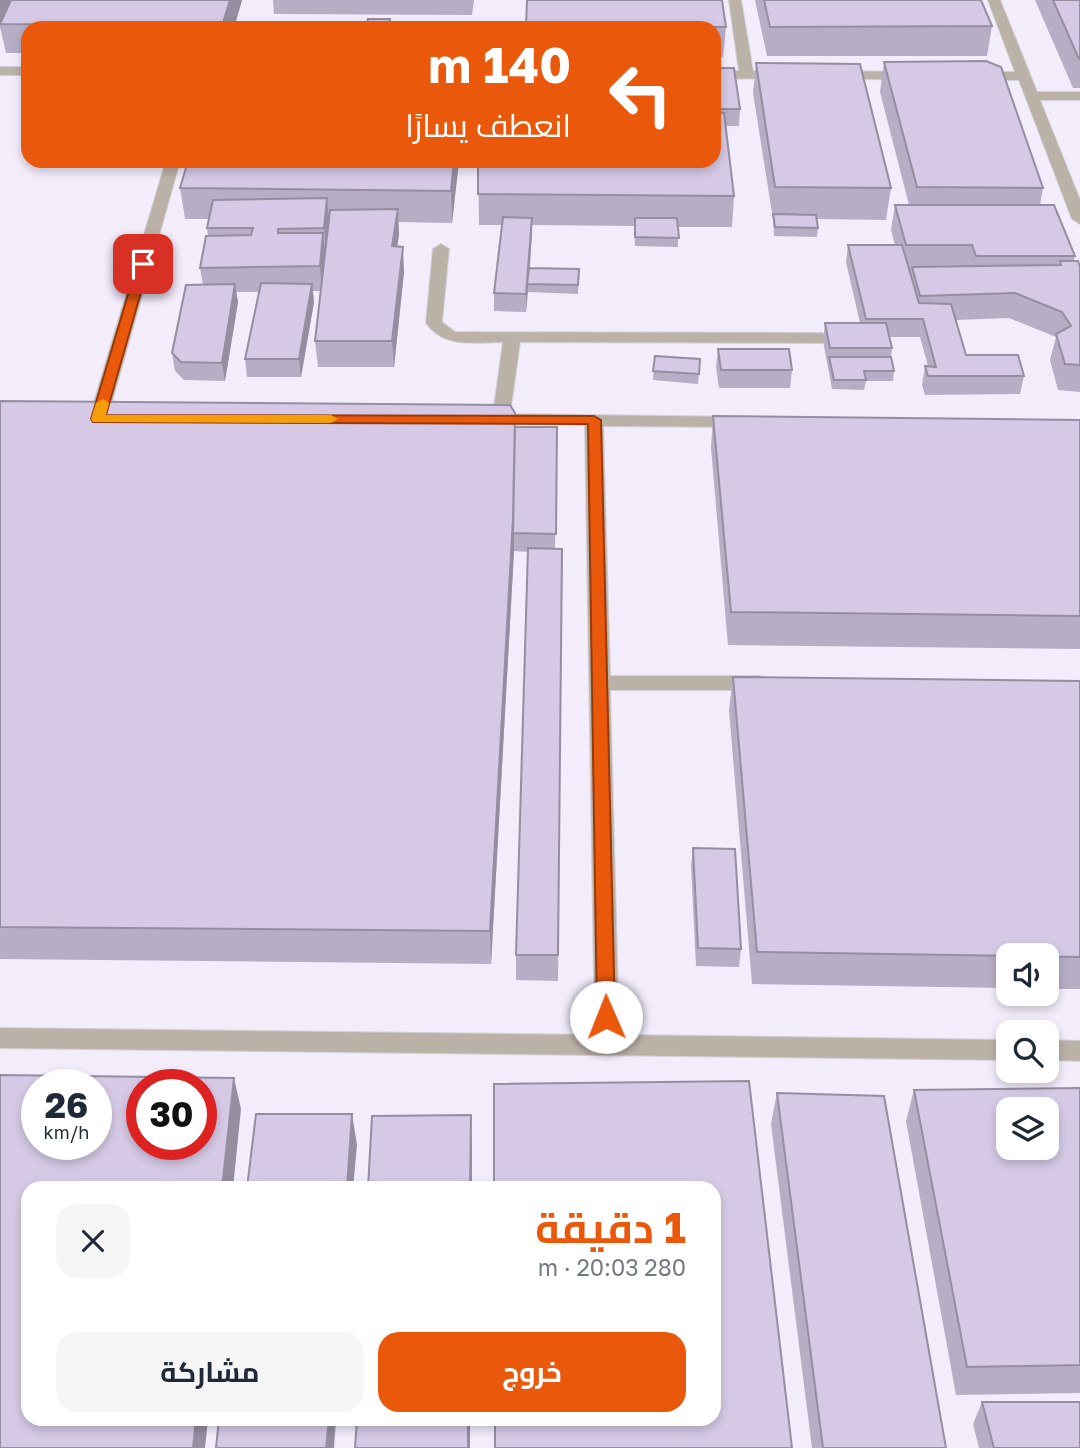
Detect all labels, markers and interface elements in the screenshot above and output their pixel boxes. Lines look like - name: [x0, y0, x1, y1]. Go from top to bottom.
- text: 140 m: [428, 35, 571, 94]
- icon: left: [595, 49, 686, 140]
- text: انعطف يسارًا: [405, 106, 571, 144]
- pin: [113, 234, 173, 294]
- icon: arrive: [124, 245, 162, 283]
- map controls: [996, 943, 1059, 1160]
- button: sound: [996, 943, 1059, 1006]
- position arrow: [569, 980, 643, 1054]
- button: search: [996, 1020, 1059, 1083]
- speed limit sign: 30: [126, 1069, 217, 1160]
- text: 26: [45, 1084, 88, 1126]
- button: layers: [996, 1097, 1059, 1160]
- text: km/h: [44, 1121, 89, 1143]
- text: 1 دقيقة: [535, 1202, 686, 1252]
- button: close: [56, 1204, 130, 1278]
- text: 280 m · 20:03: [538, 1253, 686, 1281]
- button: مشاركة: [56, 1332, 364, 1412]
- button: خروج: [378, 1332, 686, 1412]

